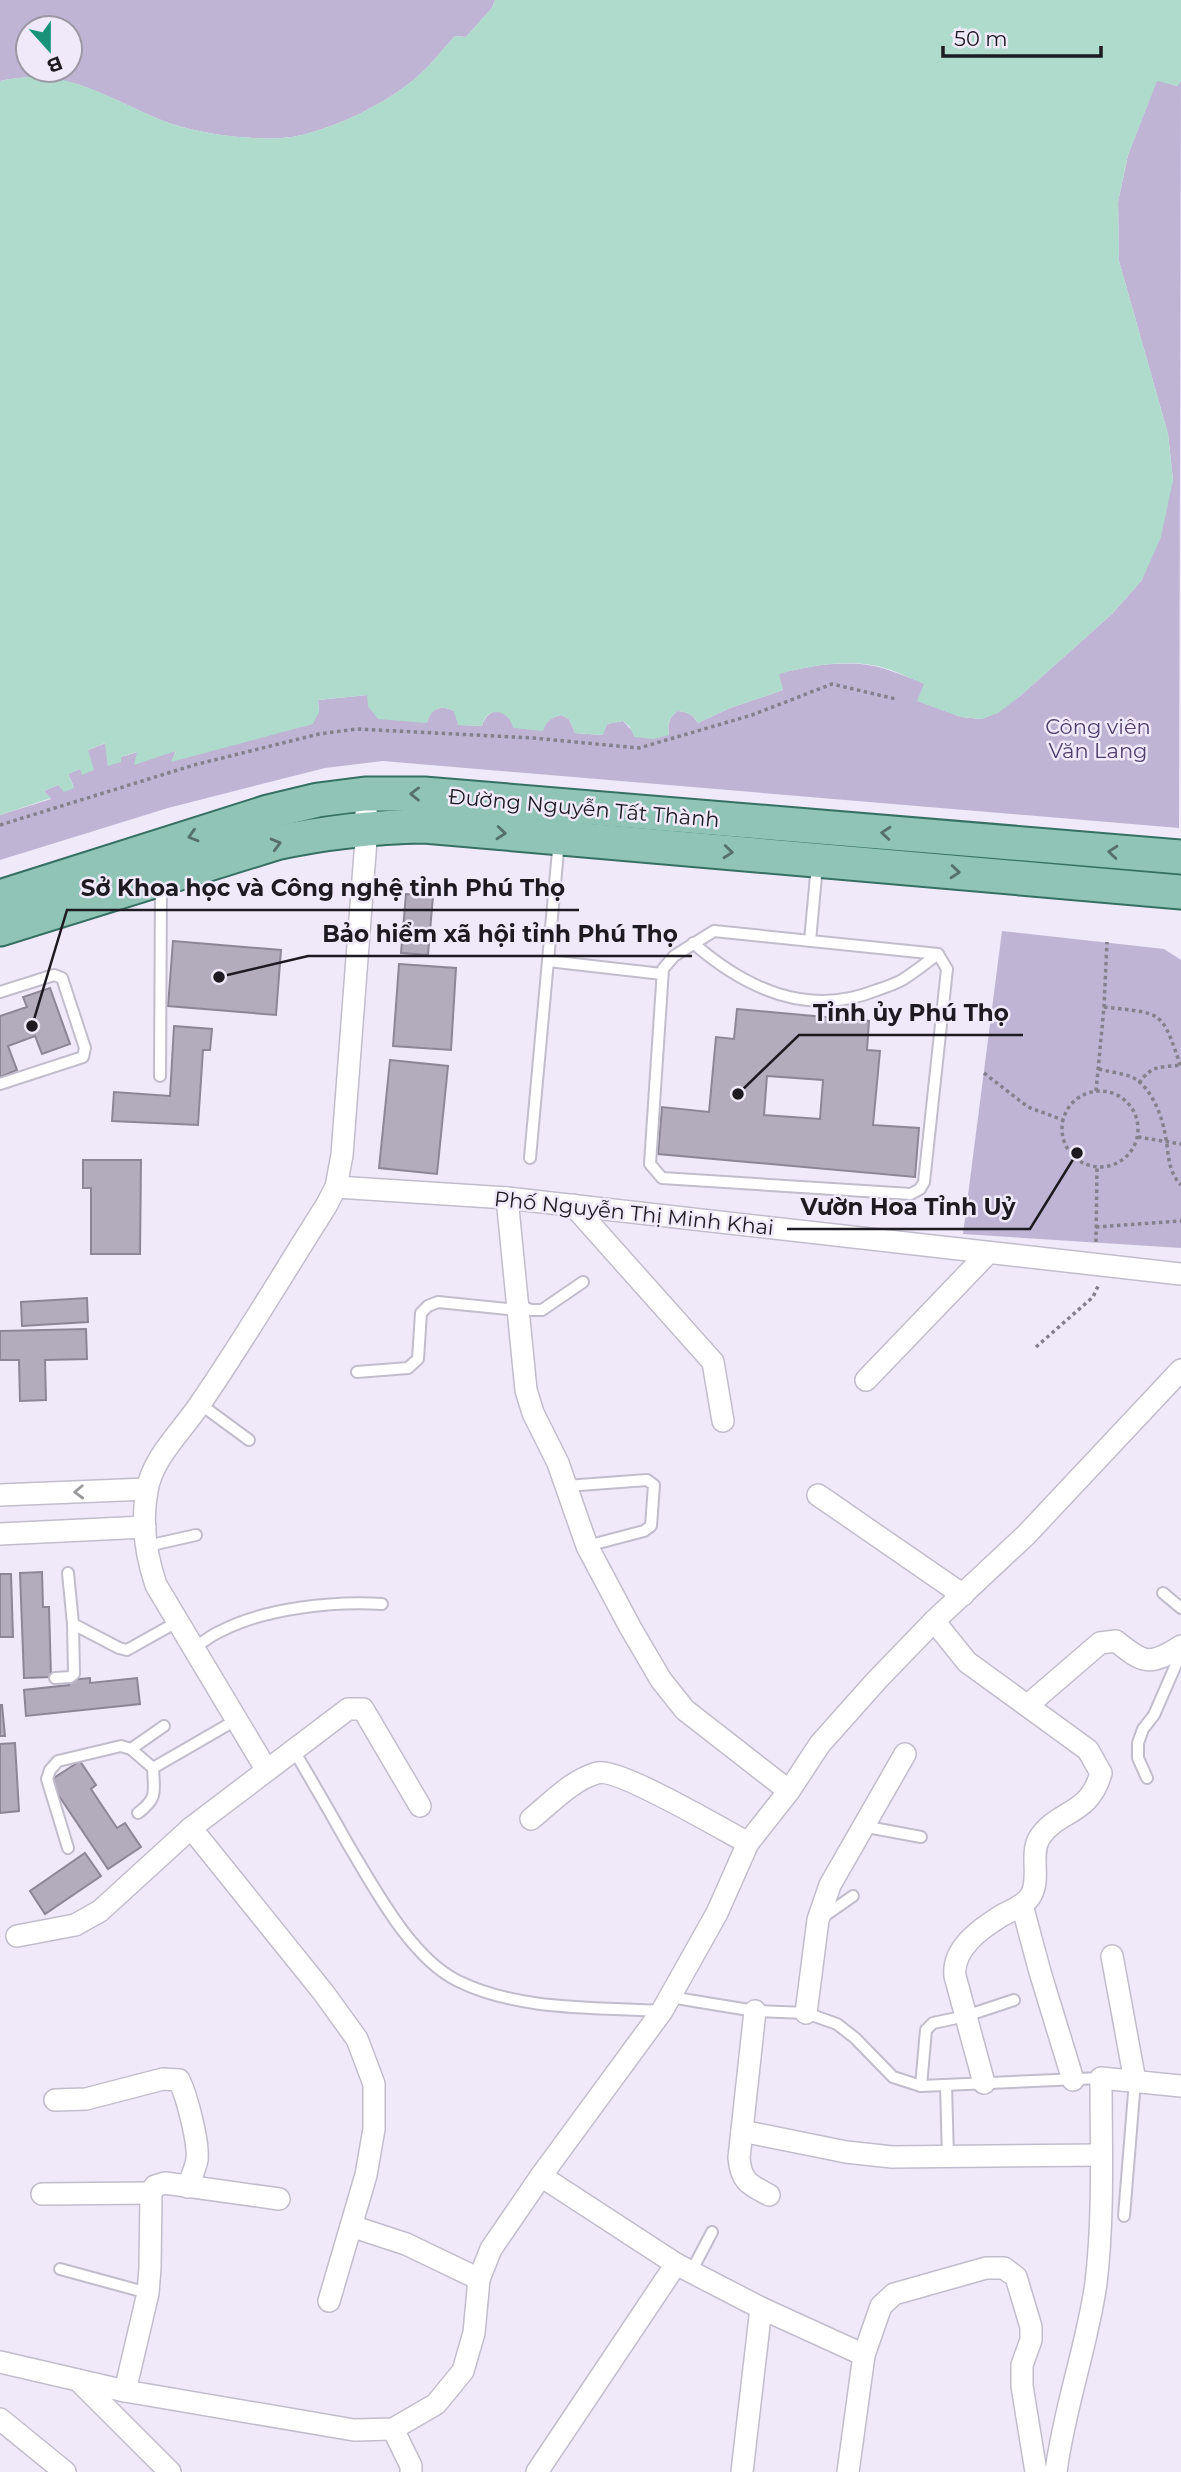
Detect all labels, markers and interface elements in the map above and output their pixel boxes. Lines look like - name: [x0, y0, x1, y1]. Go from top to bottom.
- north arrow: [14, 14, 84, 84]
- scale bar: [943, 14, 1100, 58]
- text: 50 m: [954, 26, 1008, 51]
- text: B: [44, 51, 66, 78]
- park label: Công viên Văn Lang: [1045, 714, 1151, 763]
- street label: Đường Nguyễn Tất Thành: [447, 784, 721, 832]
- one-way arrow: [410, 787, 421, 802]
- one-way arrow: [496, 825, 507, 840]
- one-way arrow: [880, 826, 891, 841]
- one-way arrow: [188, 827, 200, 842]
- one-way arrow: [270, 838, 282, 852]
- one-way arrow: [722, 845, 734, 860]
- one-way arrow: [1107, 845, 1118, 860]
- one-way arrow: [950, 864, 961, 879]
- callout: Sở Khoa học và Công nghệ tỉnh Phú Thọ: [67, 866, 579, 910]
- text: Sở Khoa học và Công nghệ tỉnh Phú Thọ: [81, 874, 565, 902]
- callout: Bảo hiểm xã hội tỉnh Phú Thọ: [308, 912, 692, 956]
- text: Bảo hiểm xã hội tỉnh Phú Thọ: [322, 920, 678, 948]
- callout: Tỉnh ủy Phú Thọ: [799, 991, 1023, 1035]
- text: Tỉnh ủy Phú Thọ: [813, 999, 1009, 1027]
- callout: Vườn Hoa Tỉnh Uỷ: [787, 1185, 1030, 1229]
- street label: Phố Nguyễn Thị Minh Khai: [493, 1186, 775, 1240]
- text: Vườn Hoa Tỉnh Uỷ: [800, 1193, 1016, 1221]
- one-way arrow: [73, 1484, 84, 1499]

